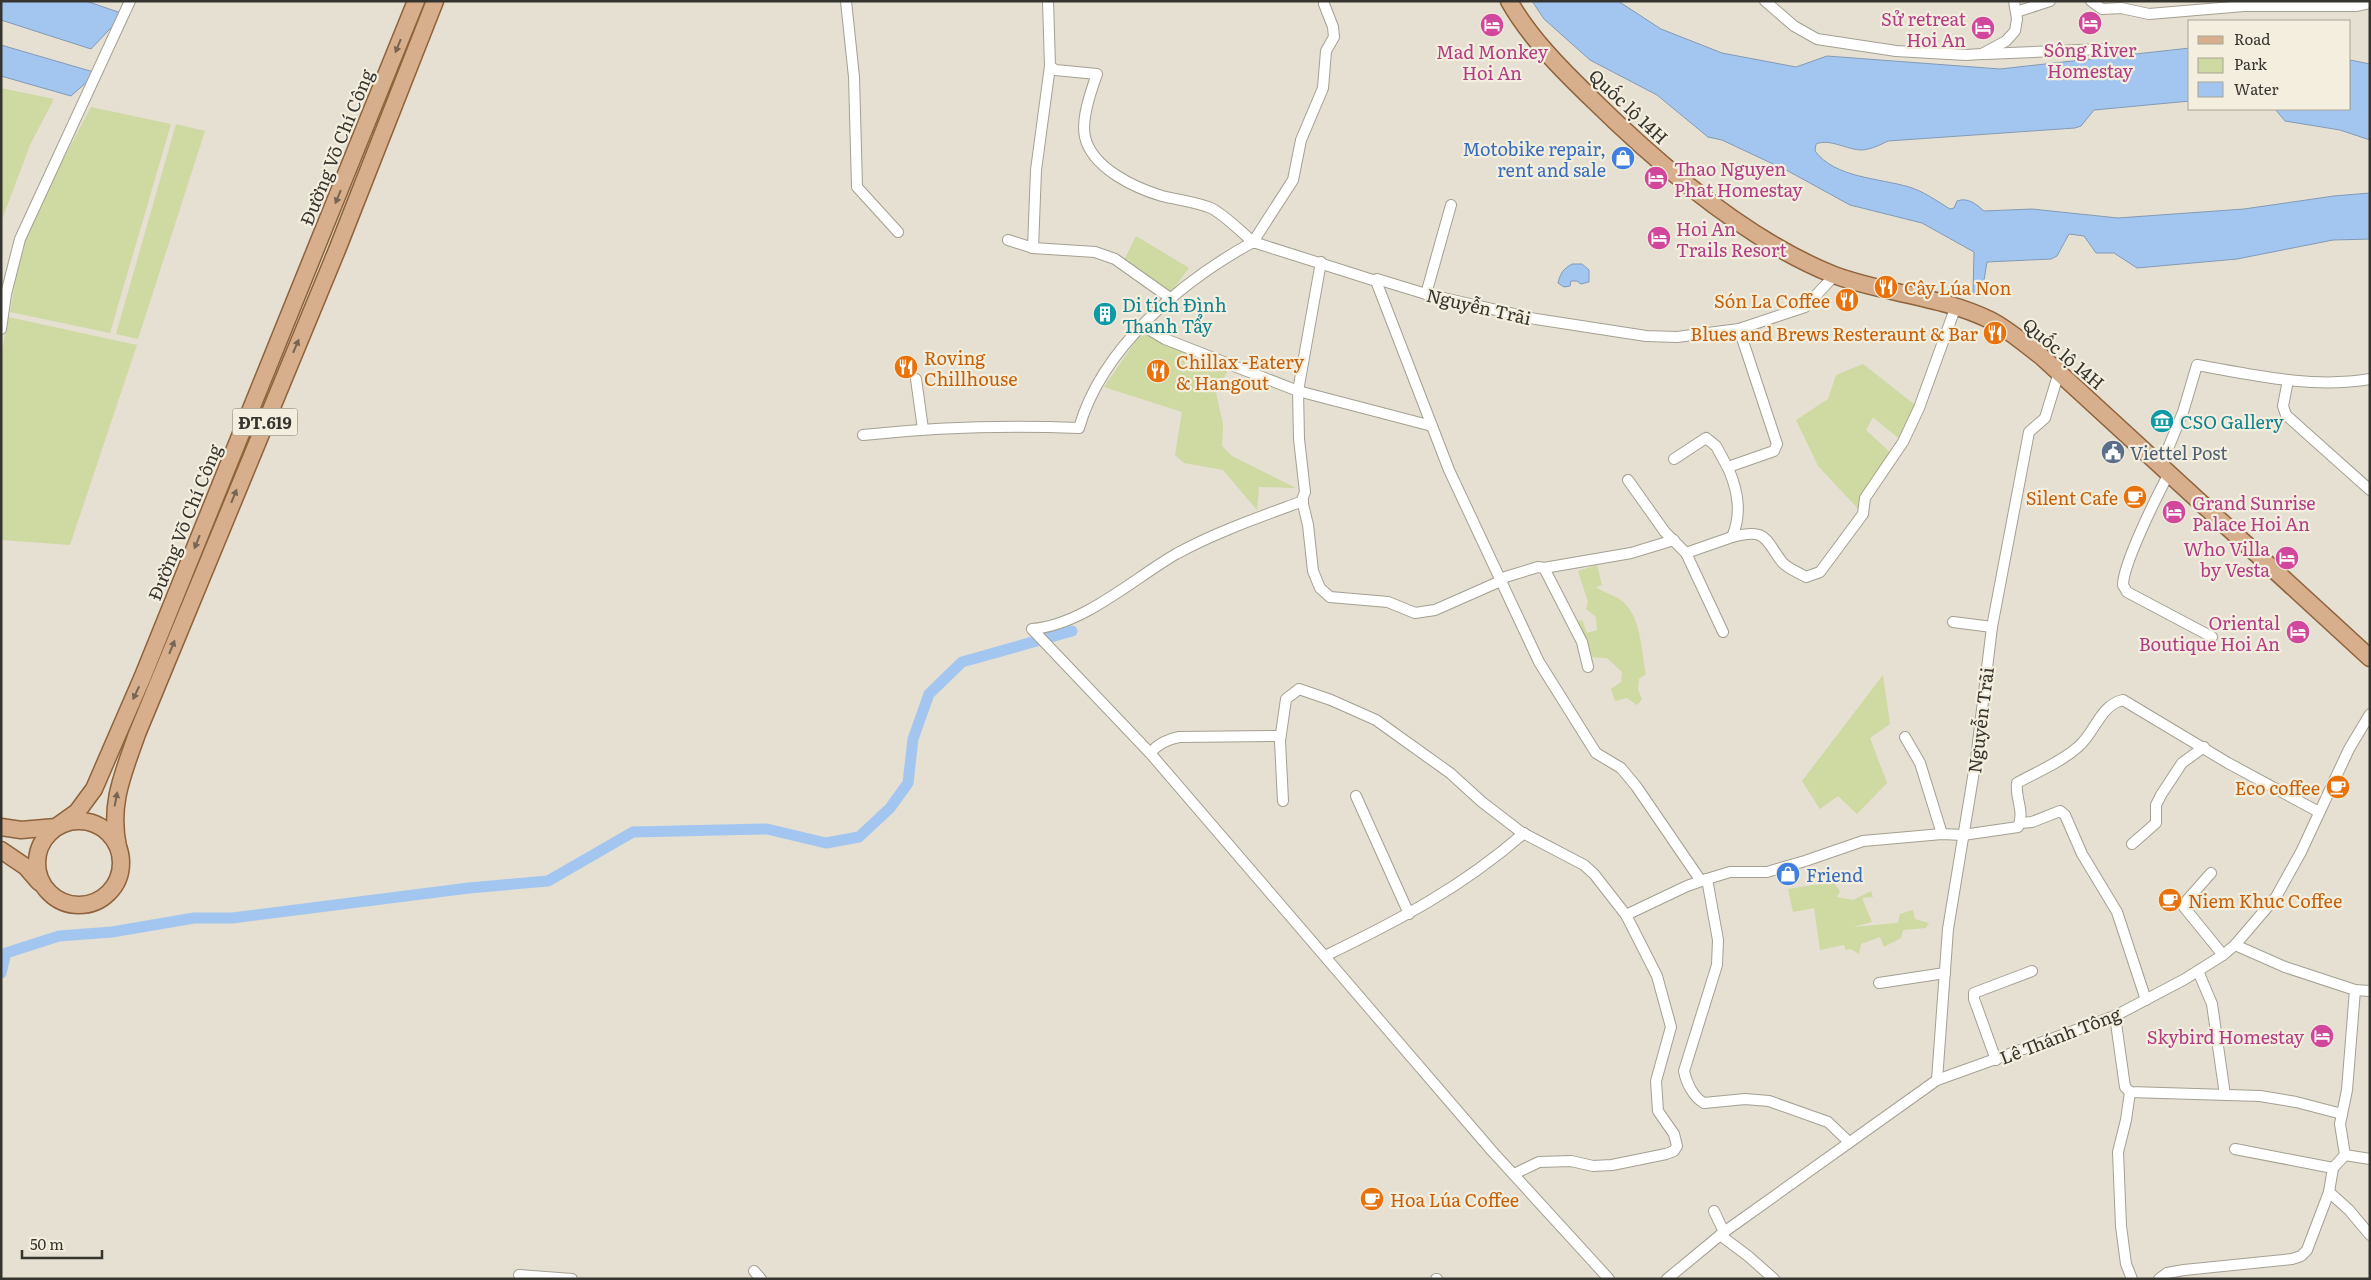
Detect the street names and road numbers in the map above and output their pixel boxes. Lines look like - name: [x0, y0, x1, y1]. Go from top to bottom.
- street label: Quốc lộ 14H: [1583, 62, 1675, 150]
- street label: Đường Võ Chí Công: [292, 64, 380, 229]
- street label: Nguyễn Trãi: [1424, 281, 1534, 331]
- street label: Quốc lộ 14H: [2017, 311, 2111, 395]
- road number: ĐT.619: [232, 408, 298, 436]
- street label: Đường Võ Chí Công: [140, 439, 228, 604]
- street label: Nguyễn Trãi: [1960, 665, 2000, 775]
- street label: Lê Thánh Tông: [1995, 999, 2125, 1071]

